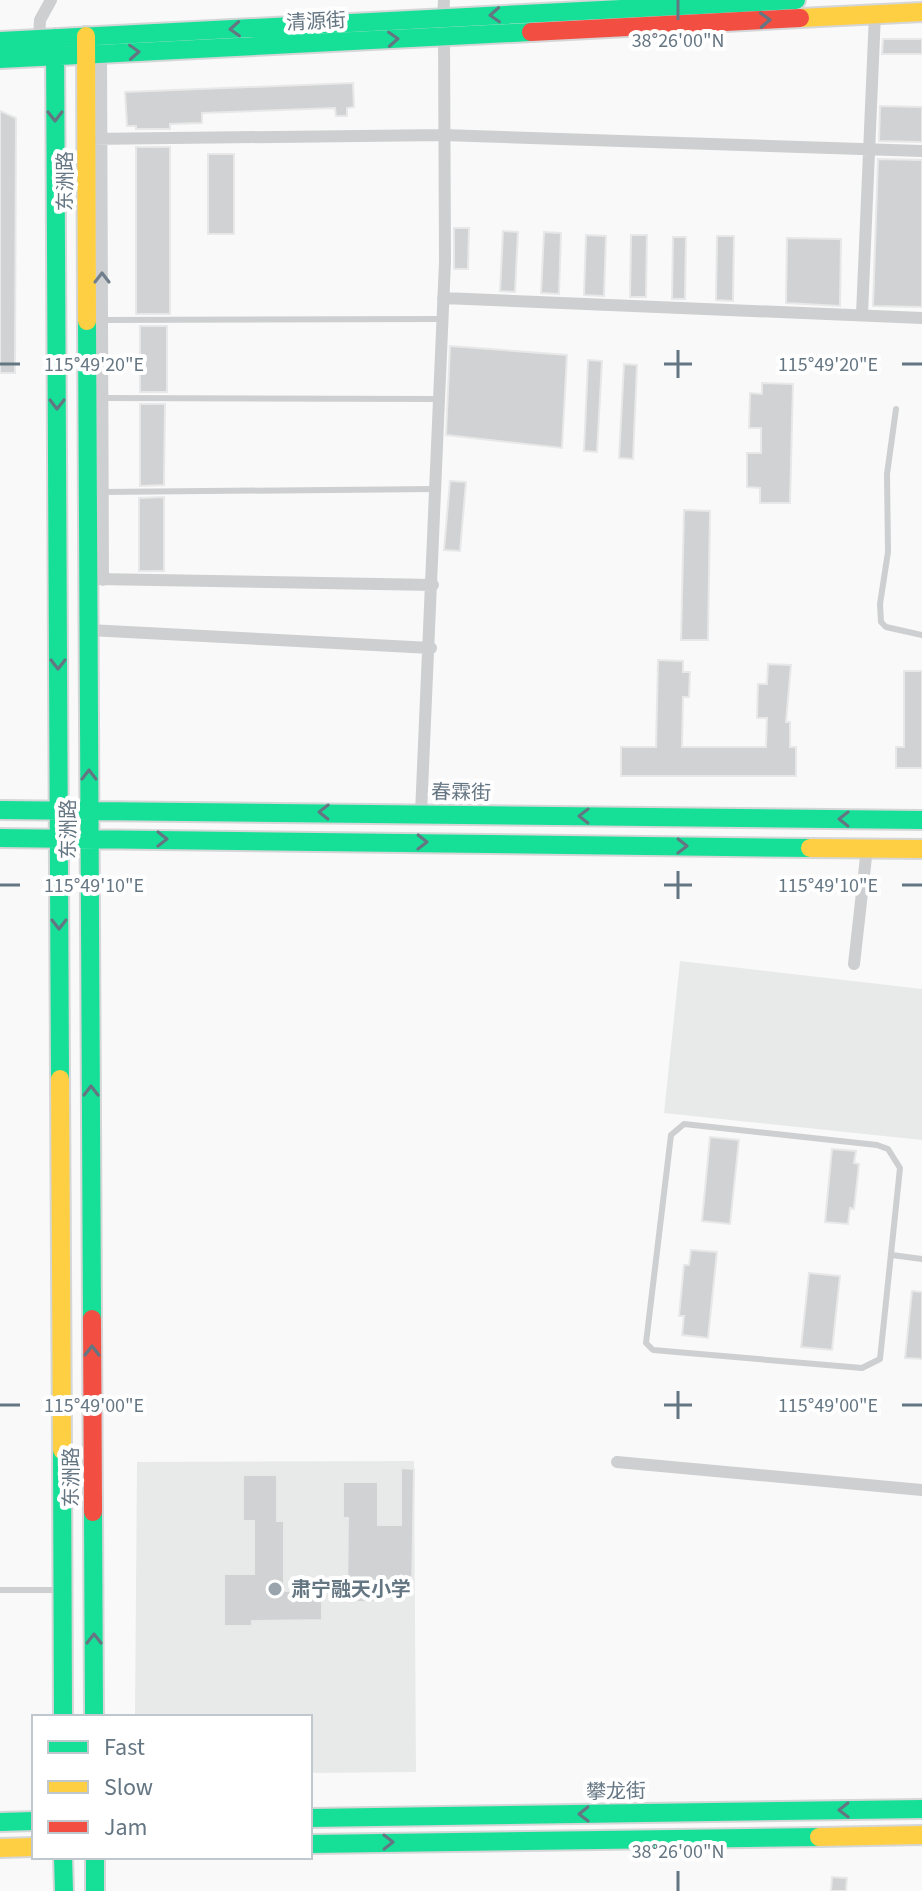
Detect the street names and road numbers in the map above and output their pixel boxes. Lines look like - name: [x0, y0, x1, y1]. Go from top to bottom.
- street label: 清源街: [285, 6, 347, 38]
- street label: 东洲路: [52, 151, 80, 211]
- street label: 春霖街: [431, 778, 491, 808]
- street label: 东洲路: [55, 799, 83, 859]
- street label: 东洲路: [58, 1447, 86, 1507]
- street label: 攀龙街: [586, 1777, 646, 1807]

